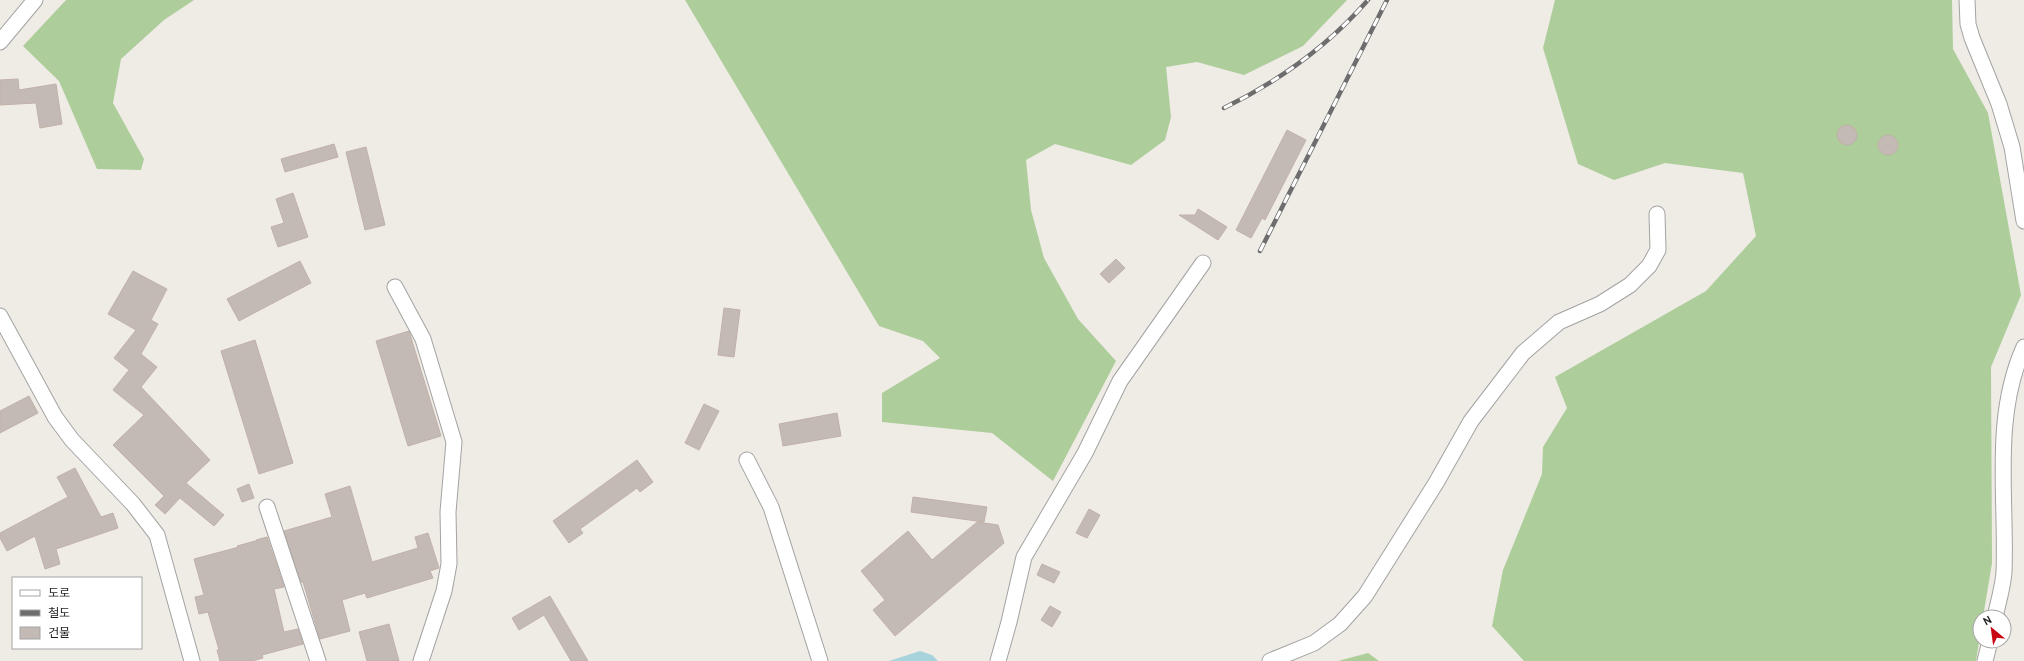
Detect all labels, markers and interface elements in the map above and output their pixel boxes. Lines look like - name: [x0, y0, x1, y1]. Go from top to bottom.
- legend: [12, 577, 142, 649]
- text: 도로: [48, 586, 70, 602]
- text: 철도: [48, 606, 70, 622]
- north arrow: [1972, 609, 2012, 649]
- text: N: [1981, 613, 1994, 629]
- text: 건물: [48, 626, 70, 642]

